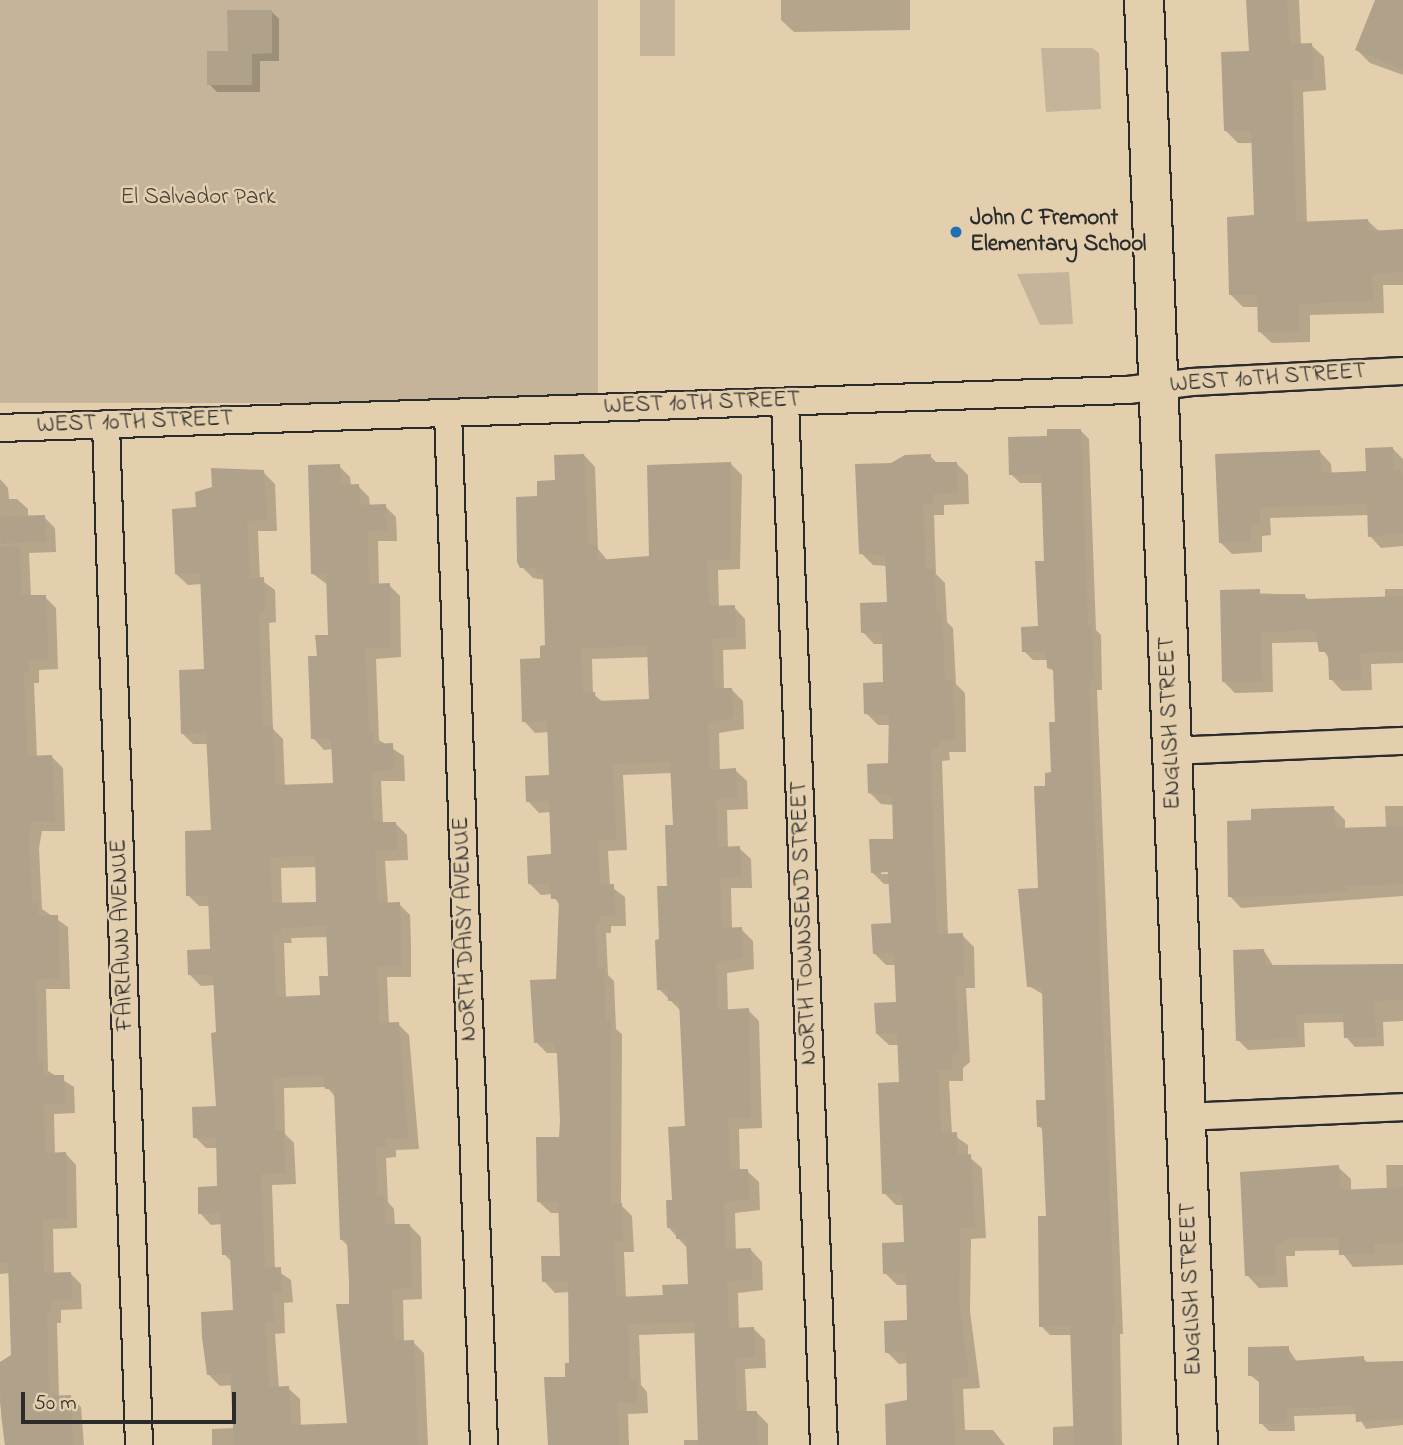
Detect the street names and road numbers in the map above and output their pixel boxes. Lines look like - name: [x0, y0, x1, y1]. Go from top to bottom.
- street label: WEST 10TH STREET: [1169, 358, 1367, 400]
- street label: WEST 10TH STREET: [603, 387, 801, 421]
- street label: WEST 10TH STREET: [36, 406, 234, 440]
- street label: ENGLISH STREET: [1154, 636, 1188, 810]
- street label: NORTH TOWNSEND STREET: [786, 780, 824, 1066]
- street label: NORTH DAISY AVENUE: [448, 816, 484, 1042]
- street label: FAIRLAWN AVENUE: [106, 839, 140, 1031]
- street label: ENGLISH STREET: [1175, 1202, 1209, 1376]

